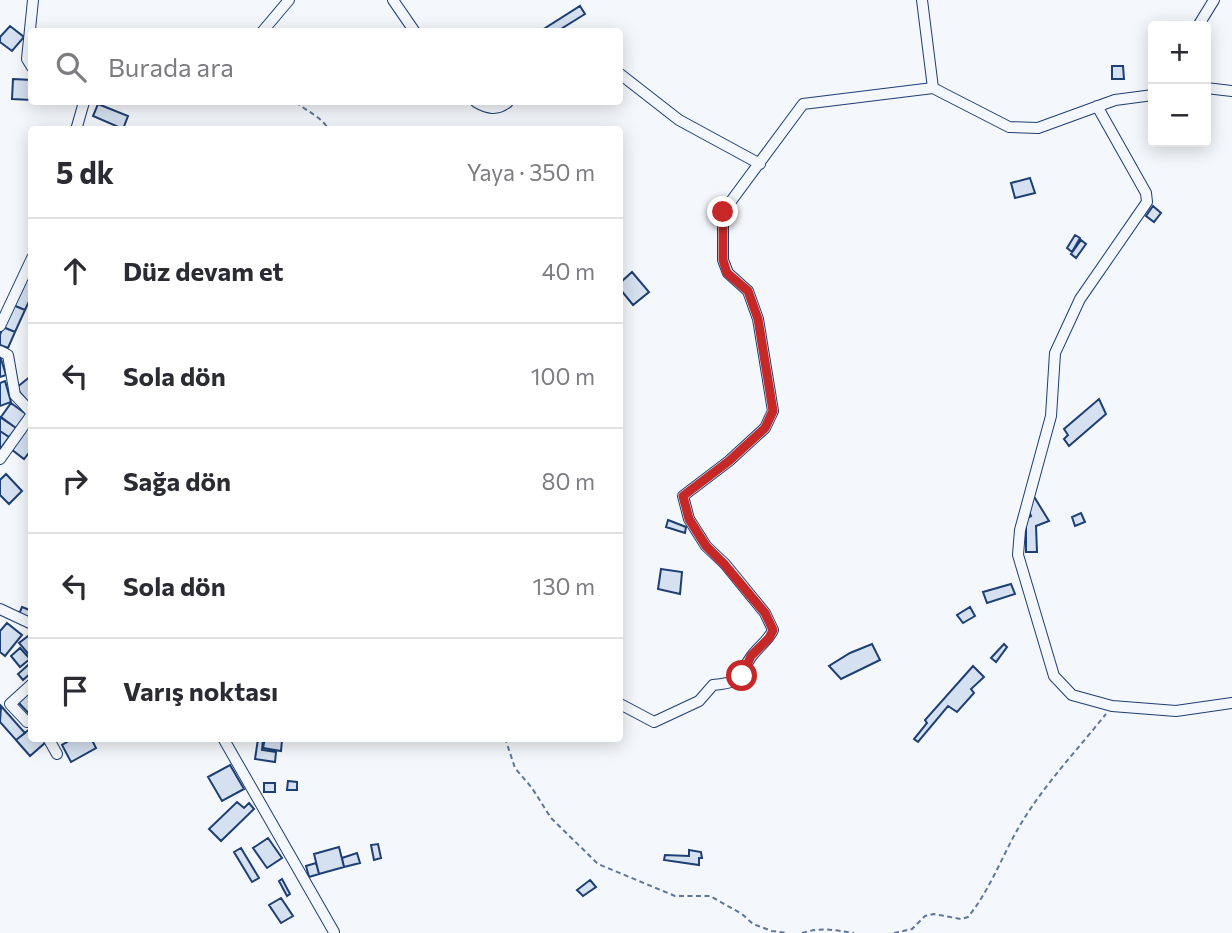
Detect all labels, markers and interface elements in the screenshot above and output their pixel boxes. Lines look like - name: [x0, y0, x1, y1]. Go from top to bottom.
- map controls: [1148, 21, 1211, 147]
- button: +: [1148, 21, 1211, 84]
- search box: [28, 28, 623, 105]
- icon: search: [52, 48, 90, 86]
- text: Burada ara: [108, 51, 234, 82]
- button: −: [1148, 84, 1211, 147]
- text: 5 dk: [56, 153, 114, 190]
- text: Yaya · 350 m: [467, 158, 595, 186]
- route end: [707, 196, 738, 227]
- icon: ahead: [56, 252, 94, 290]
- text: Düz devam et: [123, 255, 284, 286]
- text: 40 m: [542, 257, 595, 285]
- icon: left: [56, 357, 94, 395]
- text: Sola dön: [123, 360, 226, 391]
- text: 100 m: [531, 362, 595, 390]
- icon: right: [56, 462, 94, 500]
- text: Sağa dön: [123, 465, 231, 496]
- text: 80 m: [542, 467, 595, 495]
- icon: left: [56, 567, 94, 605]
- text: Sola dön: [123, 570, 226, 601]
- text: 130 m: [533, 572, 595, 600]
- route start: [726, 660, 757, 691]
- icon: arrive: [56, 672, 94, 710]
- text: Varış noktası: [123, 675, 278, 706]

